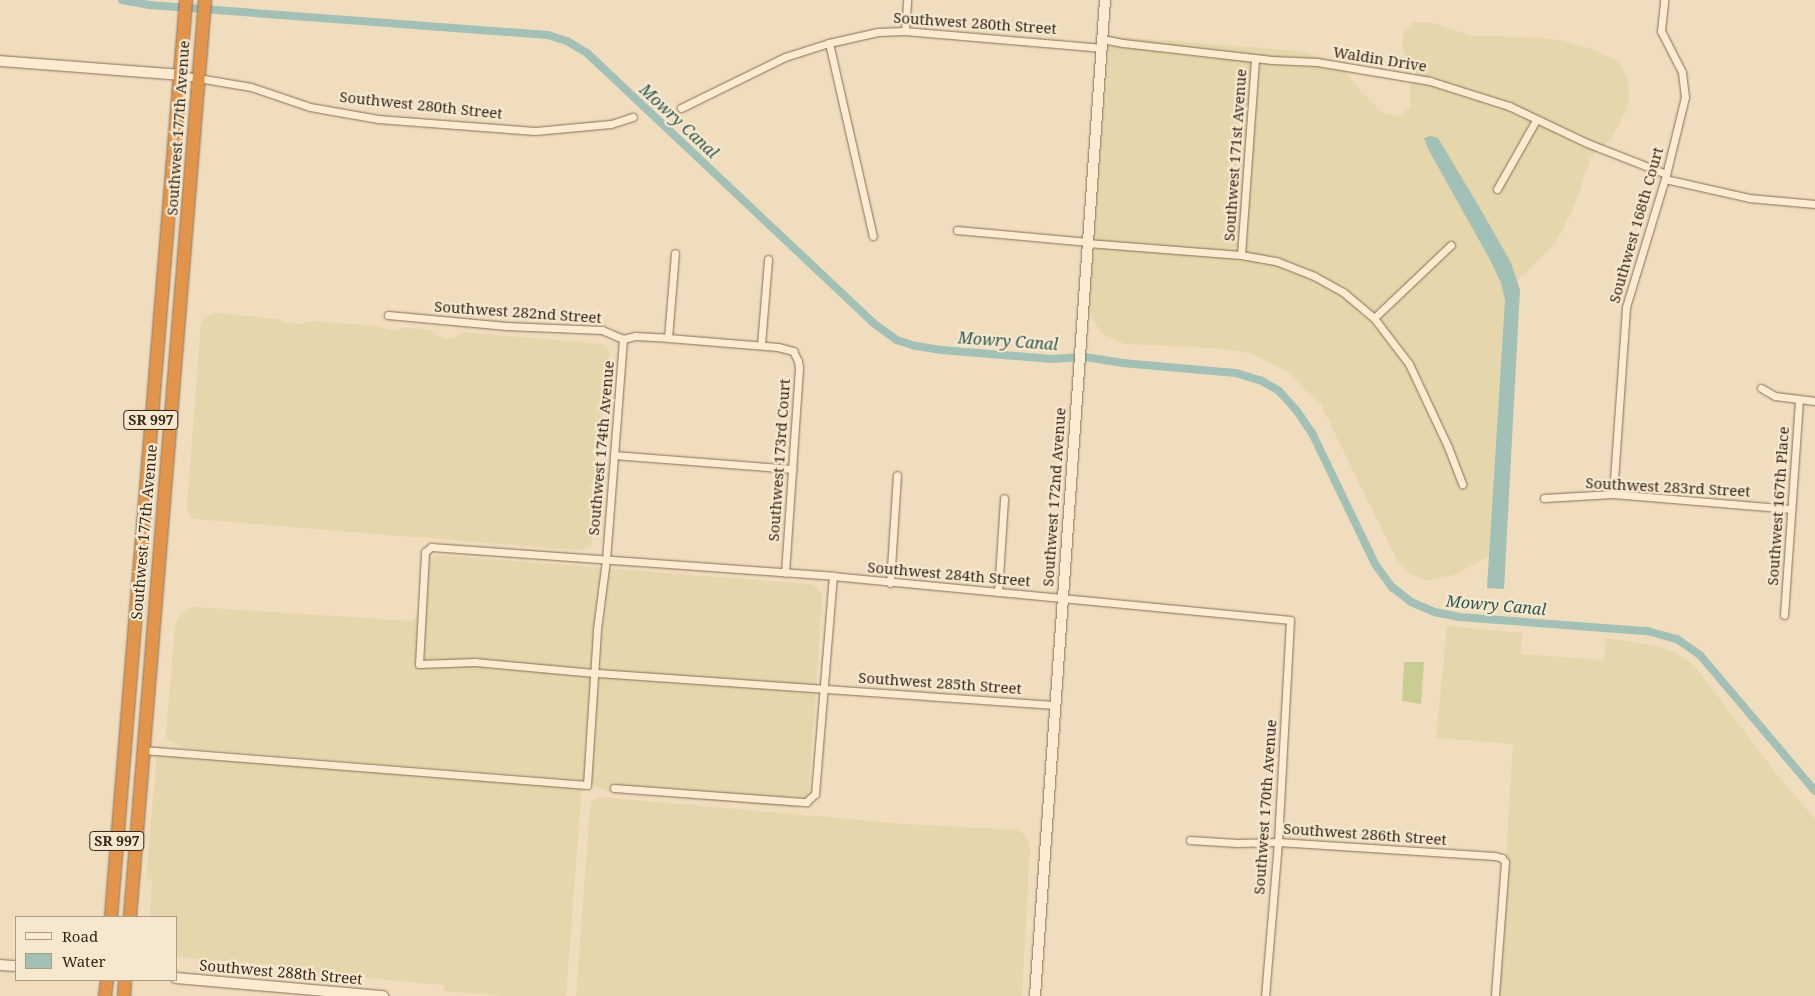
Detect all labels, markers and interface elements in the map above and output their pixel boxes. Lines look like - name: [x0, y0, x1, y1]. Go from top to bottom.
- street label: Southwest 280th Street: [893, 8, 1057, 38]
- street label: Southwest 177th Avenue: [163, 40, 193, 216]
- street label: Waldin Drive: [1332, 43, 1428, 75]
- street label: Southwest 171st Avenue: [1220, 68, 1250, 242]
- water label: Mowry Canal: [636, 80, 722, 162]
- street label: Southwest 280th Street: [339, 87, 503, 123]
- street label: Southwest 168th Court: [1605, 145, 1667, 305]
- street label: Southwest 282nd Street: [434, 297, 602, 327]
- water label: Mowry Canal: [957, 328, 1059, 354]
- street label: Southwest 174th Avenue: [584, 360, 618, 536]
- street label: Southwest 173rd Court: [764, 378, 794, 542]
- street label: Southwest 172nd Avenue: [1039, 407, 1069, 587]
- road number: SR 997: [122, 408, 180, 432]
- street label: Southwest 167th Place: [1763, 426, 1793, 586]
- street label: Southwest 177th Avenue: [127, 444, 161, 620]
- street label: Southwest 283rd Street: [1585, 474, 1751, 500]
- street label: Southwest 284th Street: [867, 558, 1031, 590]
- water label: Mowry Canal: [1445, 591, 1547, 619]
- street label: Southwest 285th Street: [858, 668, 1022, 698]
- street label: Southwest 170th Avenue: [1250, 719, 1280, 895]
- street label: Southwest 286th Street: [1283, 819, 1447, 849]
- road number: SR 997: [88, 829, 146, 852]
- legend: [15, 916, 178, 981]
- text: Road: [62, 926, 98, 946]
- text: Water: [62, 951, 105, 971]
- street label: Southwest 288th Street: [199, 956, 363, 988]

